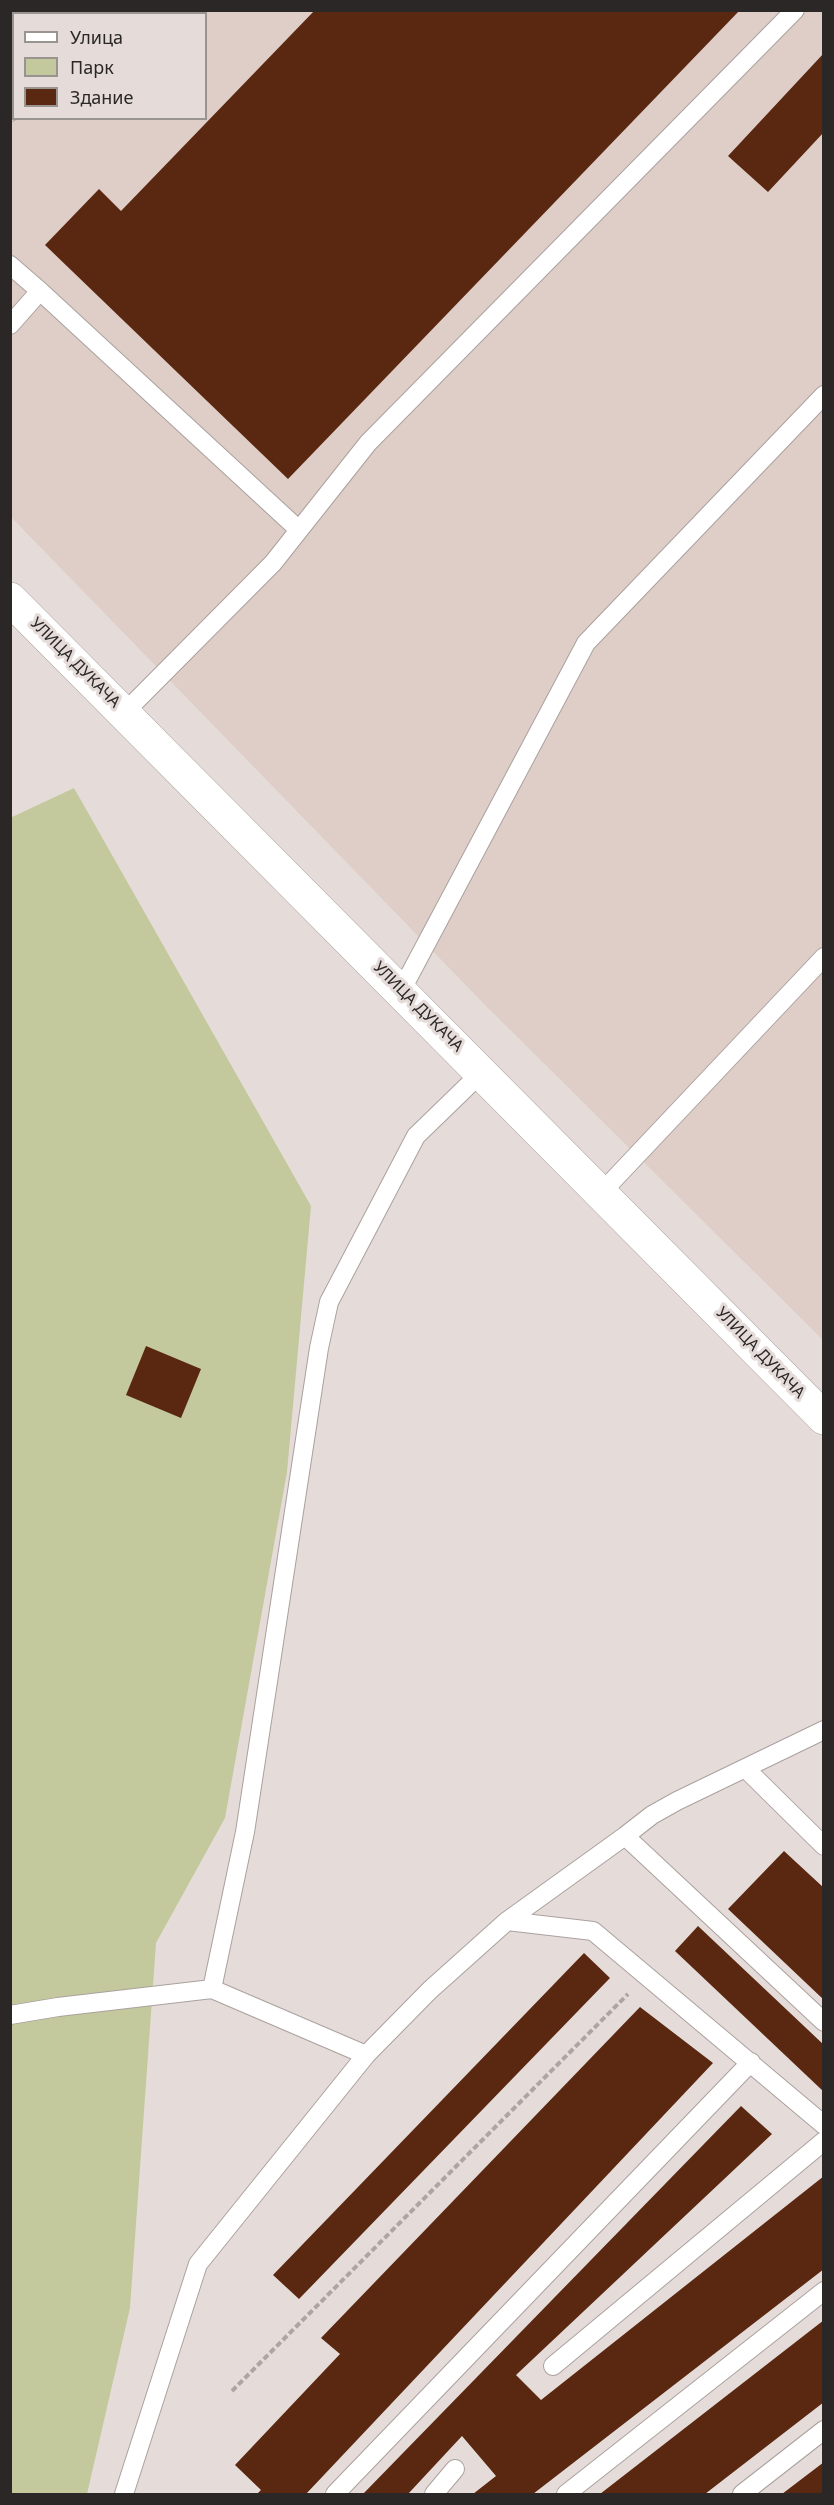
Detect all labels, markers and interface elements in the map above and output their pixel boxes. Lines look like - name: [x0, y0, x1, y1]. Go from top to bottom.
- legend: [12, 12, 207, 120]
- text: Улица: [70, 25, 123, 49]
- text: Парк: [70, 55, 114, 79]
- text: Здание: [70, 85, 133, 109]
- street label: УЛИЦА ДУКАЧА: [26, 614, 124, 712]
- street label: УЛИЦА ДУКАЧА: [369, 958, 467, 1056]
- street label: УЛИЦА ДУКАЧА: [712, 1303, 808, 1403]

